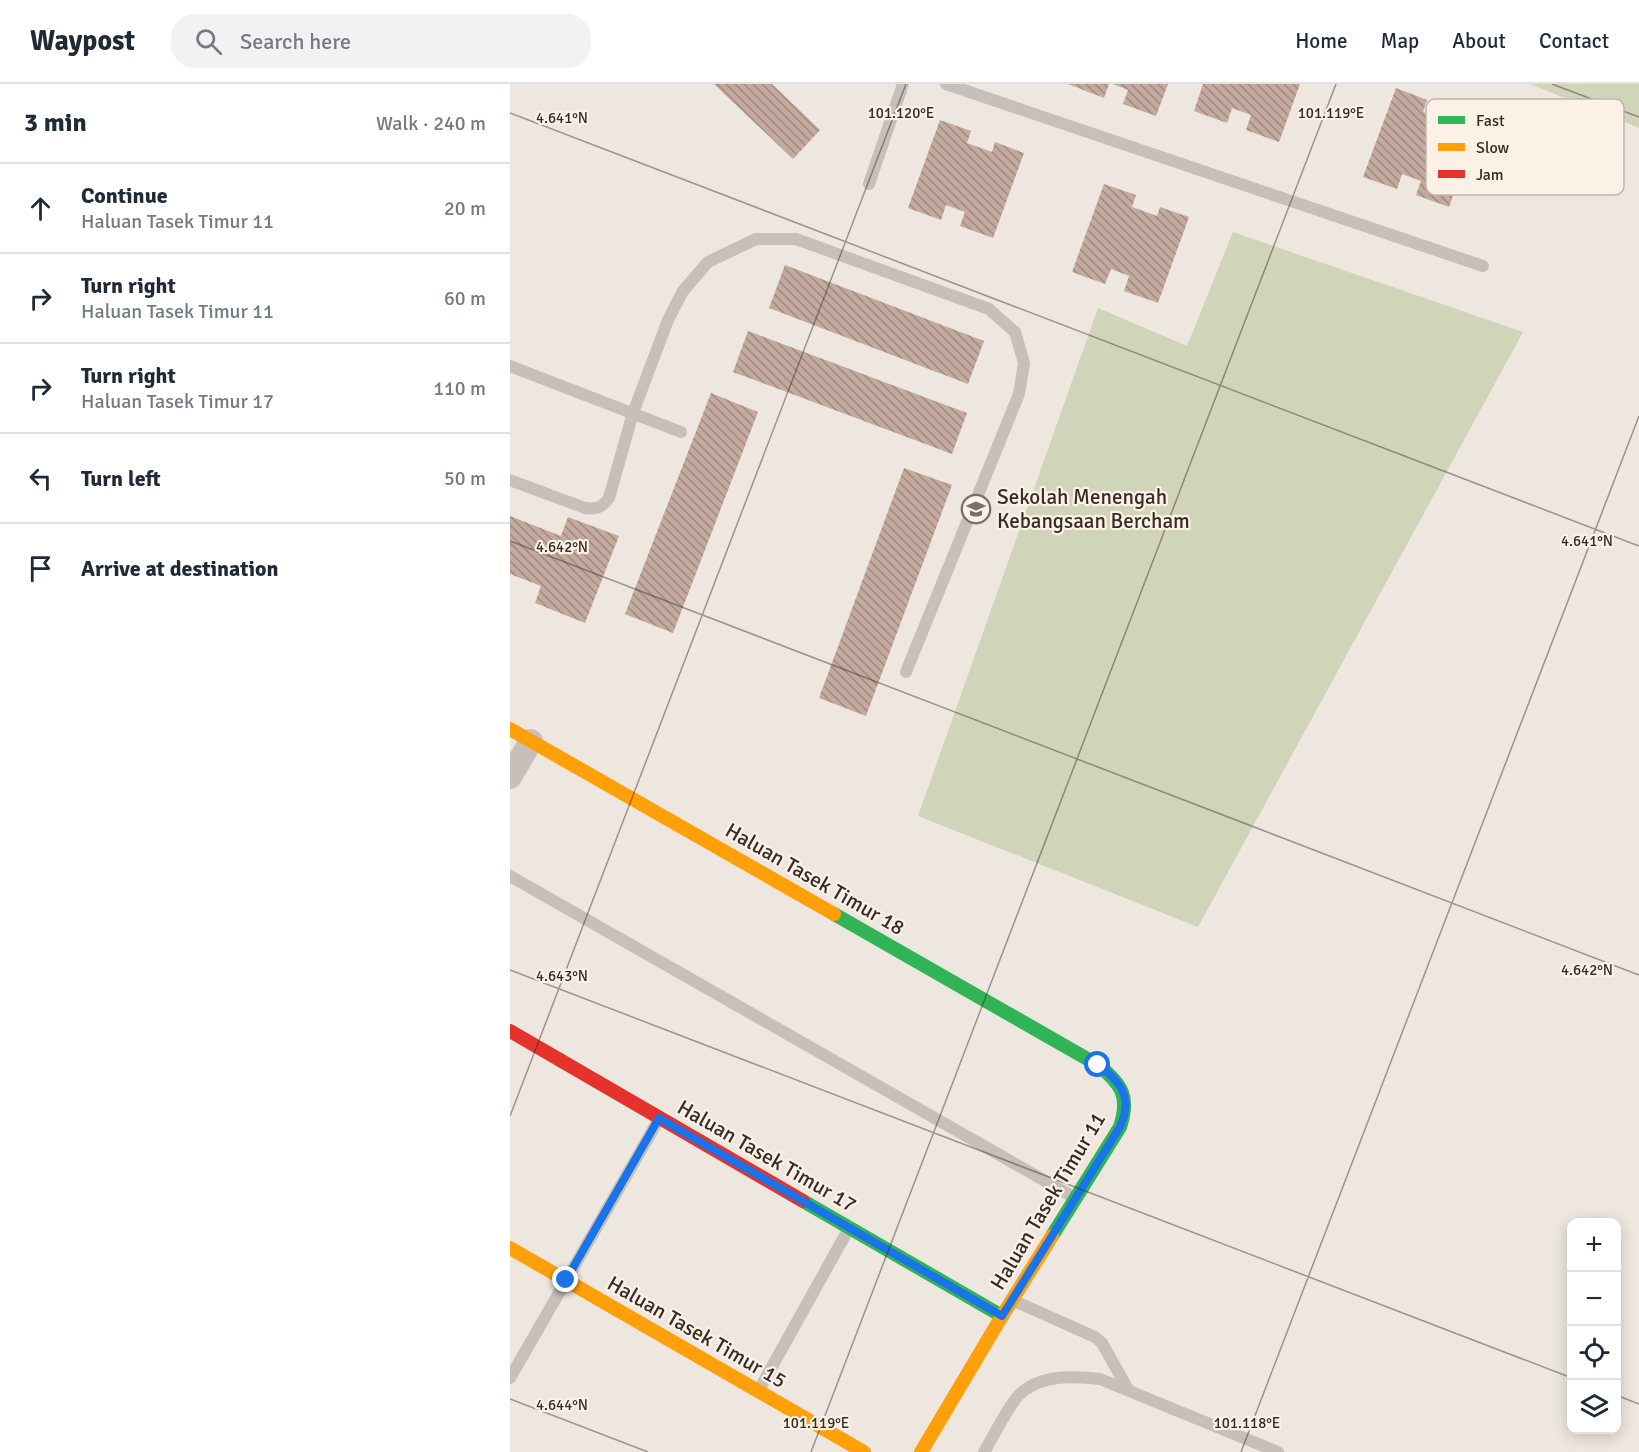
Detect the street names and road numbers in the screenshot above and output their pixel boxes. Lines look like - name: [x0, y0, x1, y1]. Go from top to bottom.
- street label: Haluan Tasek Timur 18: [721, 817, 909, 941]
- street label: Haluan Tasek Timur 17: [673, 1094, 861, 1218]
- street label: Haluan Tasek Timur 11: [985, 1108, 1111, 1294]
- street label: Haluan Tasek Timur 15: [603, 1270, 791, 1394]

